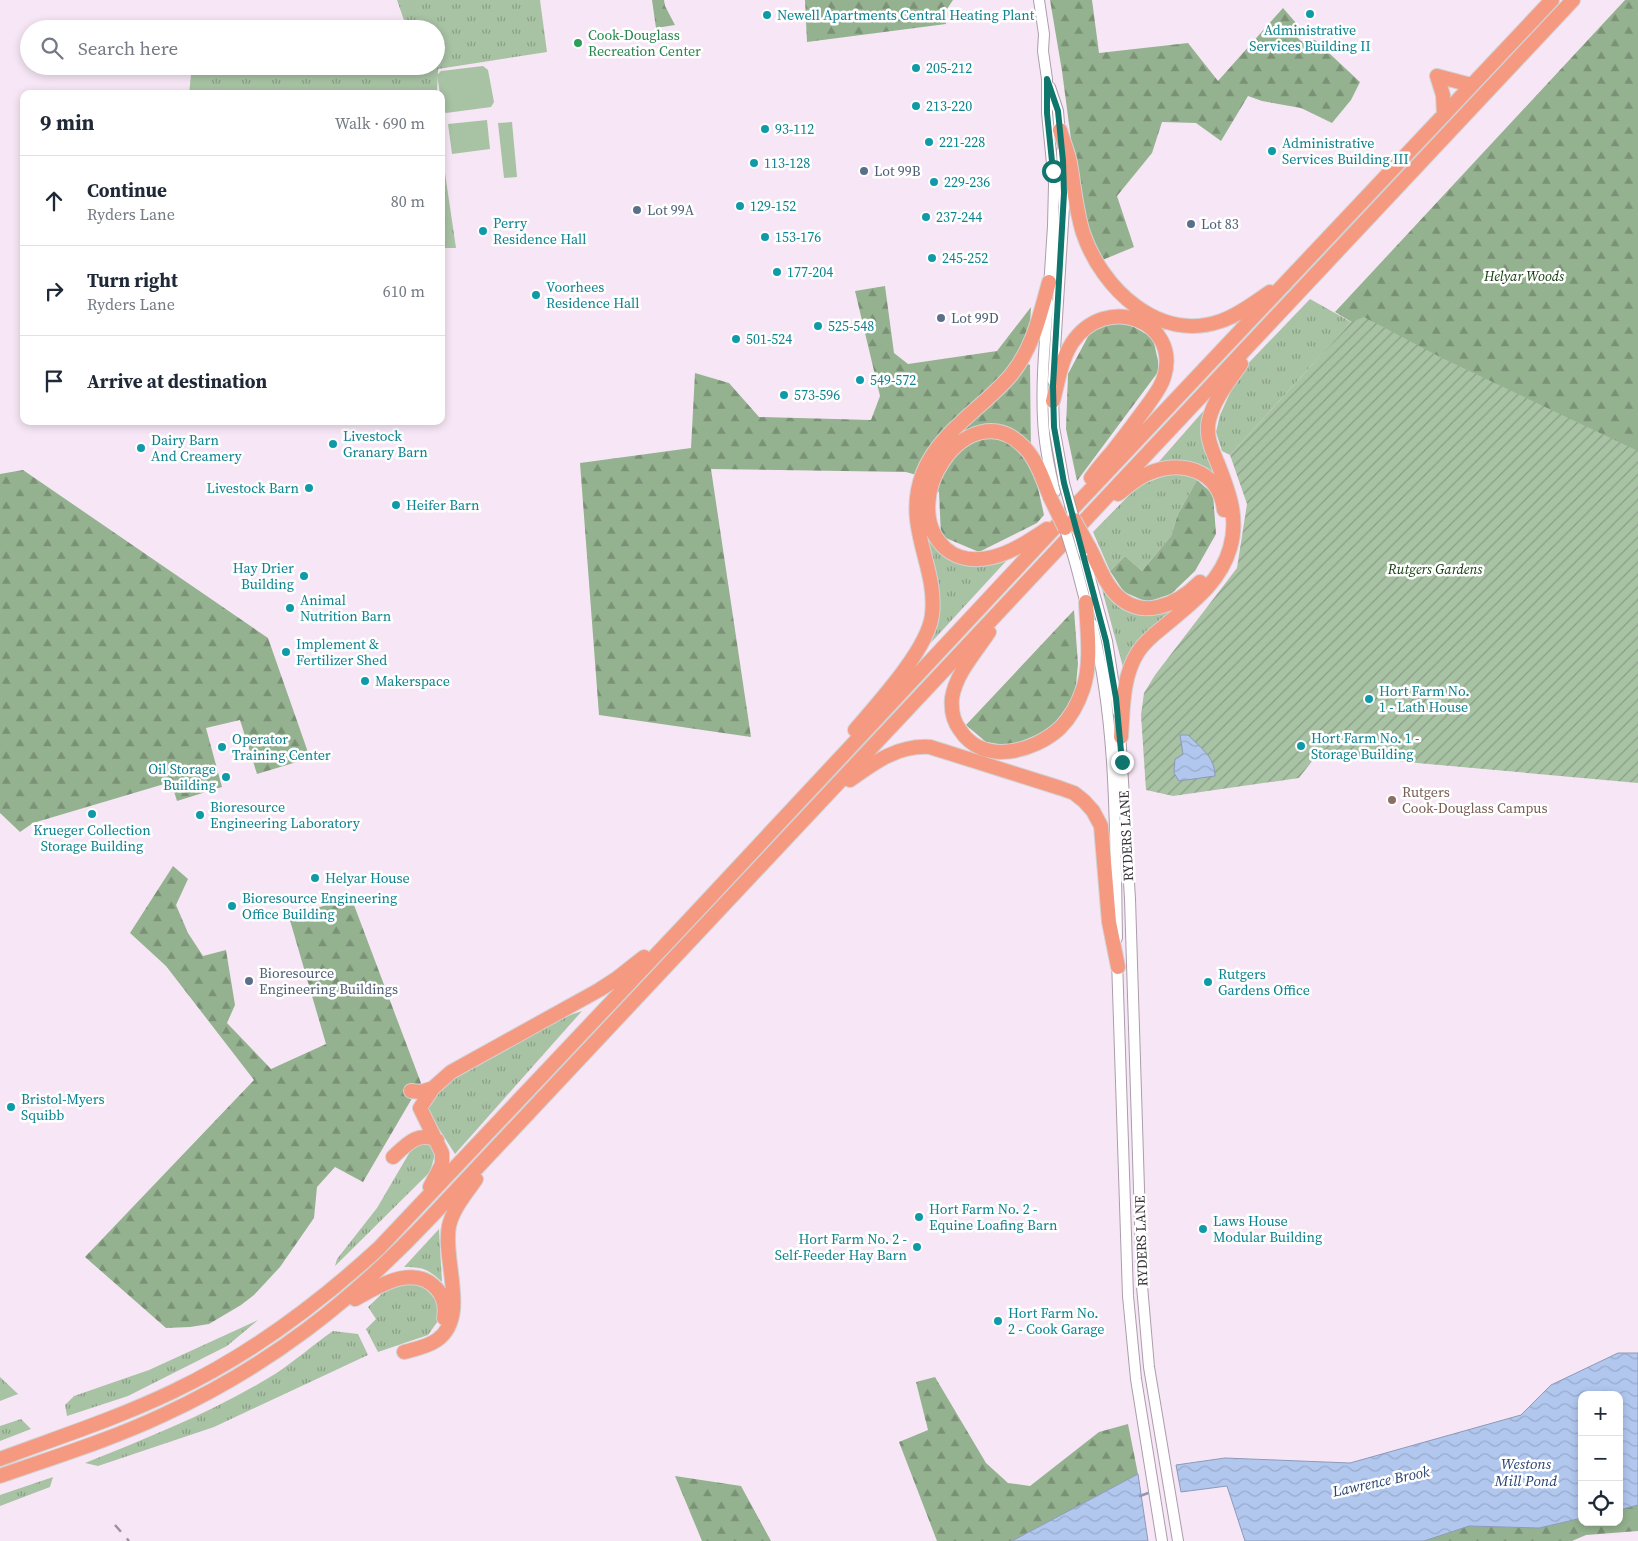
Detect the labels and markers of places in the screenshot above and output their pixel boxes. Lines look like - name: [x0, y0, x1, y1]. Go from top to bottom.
- place label: Newell Apartments Central Heating Plant: [777, 5, 1035, 25]
- marker: Administrative Services Building II: [1304, 8, 1316, 20]
- marker: Newell Apartments Central Heating Plant: [761, 9, 773, 21]
- place label: Administrative Services Building II: [1249, 20, 1371, 56]
- place label: Cook-Douglass Recreation Center: [588, 25, 701, 61]
- marker: Cook-Douglass Recreation Center: [572, 37, 584, 49]
- place label: 205-212: [926, 58, 972, 78]
- marker: 205-212: [910, 62, 922, 74]
- place label: 213-220: [926, 96, 972, 116]
- marker: 213-220: [910, 100, 922, 112]
- place label: 93-112: [775, 119, 814, 139]
- marker: 93-112: [759, 123, 771, 135]
- place label: 221-228: [939, 132, 985, 152]
- place label: Administrative Services Building III: [1282, 133, 1409, 169]
- marker: 221-228: [923, 136, 935, 148]
- marker: Administrative Services Building III: [1266, 145, 1278, 157]
- place label: 113-128: [764, 153, 810, 173]
- marker: 113-128: [748, 157, 760, 169]
- place label: Lot 99B: [874, 161, 921, 181]
- marker: Lot 99B: [858, 165, 870, 177]
- place label: 229-236: [944, 172, 990, 192]
- marker: 229-236: [928, 176, 940, 188]
- place label: 129-152: [750, 196, 796, 216]
- place label: Lot 99A: [647, 200, 695, 220]
- marker: 129-152: [734, 200, 746, 212]
- marker: Lot 99A: [631, 204, 643, 216]
- place label: 237-244: [936, 207, 982, 227]
- marker: 237-244: [920, 211, 932, 223]
- place label: Perry Residence Hall: [493, 213, 586, 249]
- place label: Lot 83: [1201, 214, 1239, 234]
- marker: Lot 83: [1185, 218, 1197, 230]
- marker: Perry Residence Hall: [477, 225, 489, 237]
- place label: 153-176: [775, 227, 821, 247]
- marker: 153-176: [759, 231, 771, 243]
- place label: 245-252: [942, 248, 988, 268]
- marker: 245-252: [926, 252, 938, 264]
- place label: 177-204: [787, 262, 833, 282]
- marker: 177-204: [771, 266, 783, 278]
- place label: Voorhees Residence Hall: [546, 277, 639, 313]
- marker: Voorhees Residence Hall: [530, 289, 542, 301]
- place label: Lot 99D: [951, 308, 999, 328]
- marker: Lot 99D: [935, 312, 947, 324]
- place label: 525-548: [828, 316, 874, 336]
- marker: 525-548: [812, 320, 824, 332]
- place label: 501-524: [746, 329, 792, 349]
- marker: 501-524: [730, 333, 742, 345]
- place label: 549-572: [870, 370, 916, 390]
- marker: 549-572: [854, 374, 866, 386]
- place label: 573-596: [794, 385, 840, 405]
- marker: 573-596: [778, 389, 790, 401]
- place label: Livestock Granary Barn: [343, 426, 428, 462]
- place label: Dairy Barn And Creamery: [151, 430, 242, 466]
- marker: Livestock Granary Barn: [327, 438, 339, 450]
- marker: Dairy Barn And Creamery: [135, 442, 147, 454]
- place label: Livestock Barn: [207, 478, 300, 498]
- marker: Livestock Barn: [303, 482, 315, 494]
- place label: Heifer Barn: [406, 495, 480, 515]
- marker: Heifer Barn: [390, 499, 402, 511]
- place label: Hay Drier Building: [233, 558, 294, 594]
- marker: Hay Drier Building: [298, 570, 310, 582]
- place label: Animal Nutrition Barn: [300, 590, 392, 626]
- marker: Animal Nutrition Barn: [284, 602, 296, 614]
- place label: Implement & Fertilizer Shed: [296, 634, 387, 670]
- marker: Implement & Fertilizer Shed: [280, 646, 292, 658]
- place label: Makerspace: [375, 671, 450, 691]
- marker: Makerspace: [359, 675, 371, 687]
- place label: Hort Farm No. 1 - Lath House: [1379, 681, 1470, 717]
- marker: Hort Farm No. 1 - Lath House: [1363, 693, 1375, 705]
- place label: Hort Farm No. 1 - Storage Building: [1311, 728, 1419, 764]
- place label: Operator Training Center: [232, 729, 331, 765]
- marker: Hort Farm No. 1 - Storage Building: [1295, 740, 1307, 752]
- marker: Operator Training Center: [216, 741, 228, 753]
- place label: Oil Storage Building: [148, 759, 216, 795]
- marker: Oil Storage Building: [220, 771, 232, 783]
- place label: Rutgers Cook-Douglass Campus: [1402, 782, 1548, 818]
- marker: Rutgers Cook-Douglass Campus: [1386, 794, 1398, 806]
- place label: Bioresource Engineering Laboratory: [210, 797, 361, 833]
- marker: Krueger Collection Storage Building: [86, 808, 98, 820]
- marker: Bioresource Engineering Laboratory: [194, 809, 206, 821]
- place label: Krueger Collection Storage Building: [33, 820, 151, 856]
- place label: Helyar House: [325, 868, 410, 888]
- marker: Helyar House: [309, 872, 321, 884]
- place label: Bioresource Engineering Office Building: [242, 888, 397, 924]
- marker: Bioresource Engineering Office Building: [226, 900, 238, 912]
- place label: Bioresource Engineering Buildings: [259, 963, 398, 999]
- place label: Rutgers Gardens Office: [1218, 964, 1310, 1000]
- marker: Bioresource Engineering Buildings: [243, 975, 255, 987]
- marker: Rutgers Gardens Office: [1202, 976, 1214, 988]
- place label: Bristol-Myers Squibb: [21, 1089, 105, 1125]
- marker: Bristol-Myers Squibb: [5, 1101, 17, 1113]
- place label: Hort Farm No. 2 - Equine Loafing Barn: [929, 1199, 1058, 1235]
- marker: Hort Farm No. 2 - Equine Loafing Barn: [913, 1211, 925, 1223]
- place label: Laws House Modular Building: [1213, 1211, 1322, 1247]
- marker: Laws House Modular Building: [1197, 1223, 1209, 1235]
- place label: Hort Farm No. 2 - Self-Feeder Hay Barn: [775, 1229, 908, 1265]
- marker: Hort Farm No. 2 - Self-Feeder Hay Barn: [911, 1241, 923, 1253]
- place label: Hort Farm No. 2 - Cook Garage: [1008, 1303, 1105, 1339]
- marker: Hort Farm No. 2 - Cook Garage: [992, 1315, 1004, 1327]

